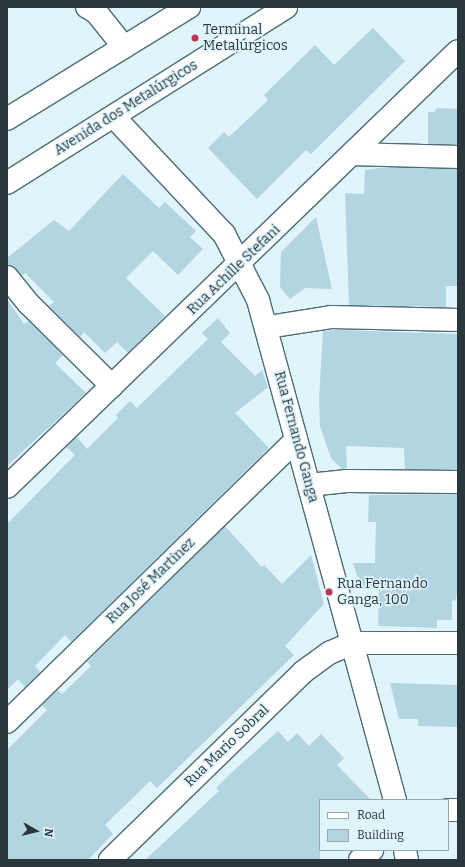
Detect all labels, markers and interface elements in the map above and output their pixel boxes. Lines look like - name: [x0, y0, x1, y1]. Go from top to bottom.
- place label: Terminal Metalúrgicos: [203, 22, 288, 54]
- marker: Terminal Metalúrgicos: [190, 33, 200, 43]
- street label: Avenida dos Metalúrgicos: [51, 57, 201, 159]
- street label: Rua Achille Stefani: [184, 221, 284, 319]
- street label: Rua Fernando Ganga: [270, 369, 322, 505]
- street label: Rua José Martinez: [103, 535, 199, 627]
- place label: Rua Fernando Ganga, 100: [337, 576, 428, 608]
- marker: Rua Fernando Ganga, 100: [324, 587, 334, 597]
- street label: Rua Mario Sobral: [181, 701, 273, 791]
- legend: [319, 799, 449, 851]
- text: Road: [357, 808, 385, 822]
- north arrow: [16, 811, 56, 851]
- text: N: [41, 828, 55, 838]
- text: Building: [357, 828, 404, 842]

